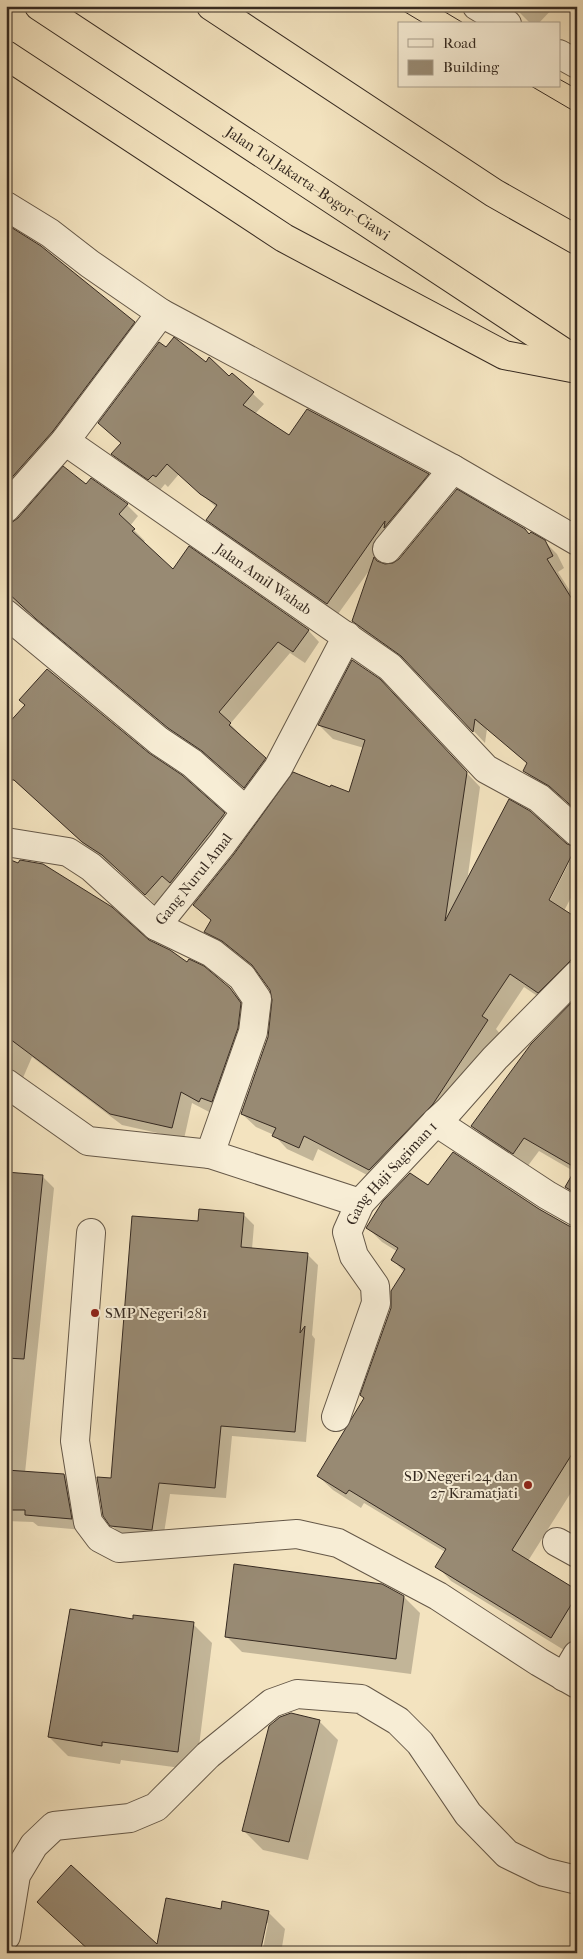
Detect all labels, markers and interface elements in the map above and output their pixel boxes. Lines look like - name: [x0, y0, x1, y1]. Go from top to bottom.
- legend: [398, 22, 560, 88]
- text: Road: [443, 34, 477, 52]
- text: Building: [443, 58, 500, 76]
- street label: Jalan Tol Jakarta–Bogor–Ciawi: [221, 122, 394, 244]
- street label: Jalan Amil Wahab: [211, 539, 315, 619]
- street label: Gang Nurul Amal: [151, 830, 236, 929]
- street label: Gang Haji Sagiman 1: [342, 1118, 441, 1228]
- place label: SMP Negeri 281: [105, 1304, 207, 1322]
- marker: SMP Negeri 281: [89, 1307, 101, 1319]
- place label: SD Negeri 24 dan 27 Kramatjati: [404, 1467, 519, 1502]
- marker: SD Negeri 24 dan 27 Kramatjati: [522, 1479, 534, 1491]

